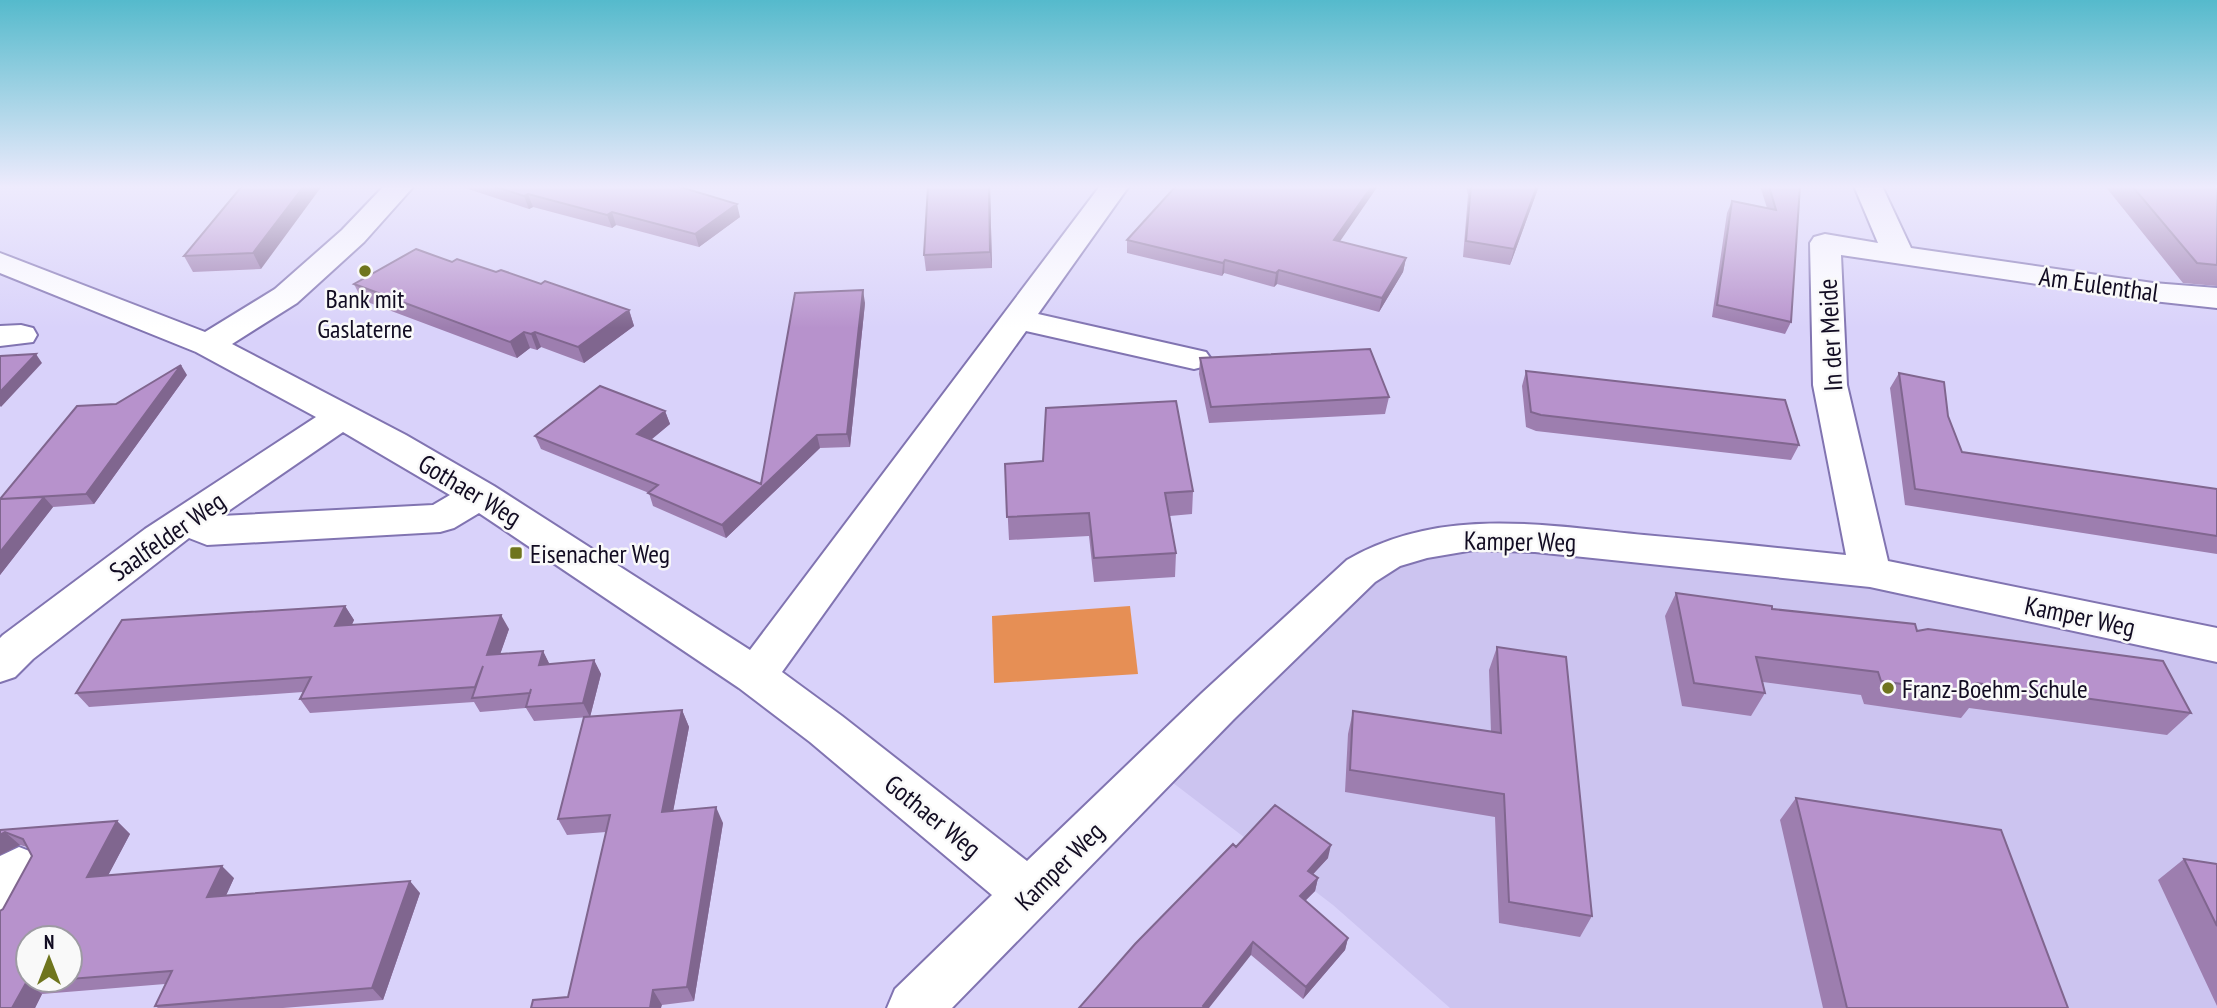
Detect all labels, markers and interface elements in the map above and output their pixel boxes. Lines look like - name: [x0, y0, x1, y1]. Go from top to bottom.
- street label: Am Eulenthal: [2037, 259, 2161, 309]
- marker: Bank mit Gaslaterne: [357, 263, 373, 279]
- street label: In der Meide: [1811, 278, 1849, 392]
- place label: Bank mit Gaslaterne: [317, 282, 413, 345]
- street label: Gothaer Weg: [413, 446, 527, 534]
- street label: Saalfelder Weg: [103, 484, 231, 588]
- street label: Kamper Weg: [1464, 524, 1576, 558]
- place label: Eisenacher Weg: [530, 537, 670, 570]
- marker: Eisenacher Weg: [508, 545, 524, 561]
- street label: Kamper Weg: [2022, 588, 2138, 644]
- place label: Franz-Boehm-Schule: [1902, 672, 2088, 705]
- marker: Franz-Boehm-Schule: [1880, 680, 1896, 696]
- street label: Gothaer Weg: [878, 767, 988, 865]
- street label: Kamper Weg: [1008, 815, 1110, 917]
- north arrow: [14, 924, 84, 994]
- text: N: [44, 930, 54, 954]

